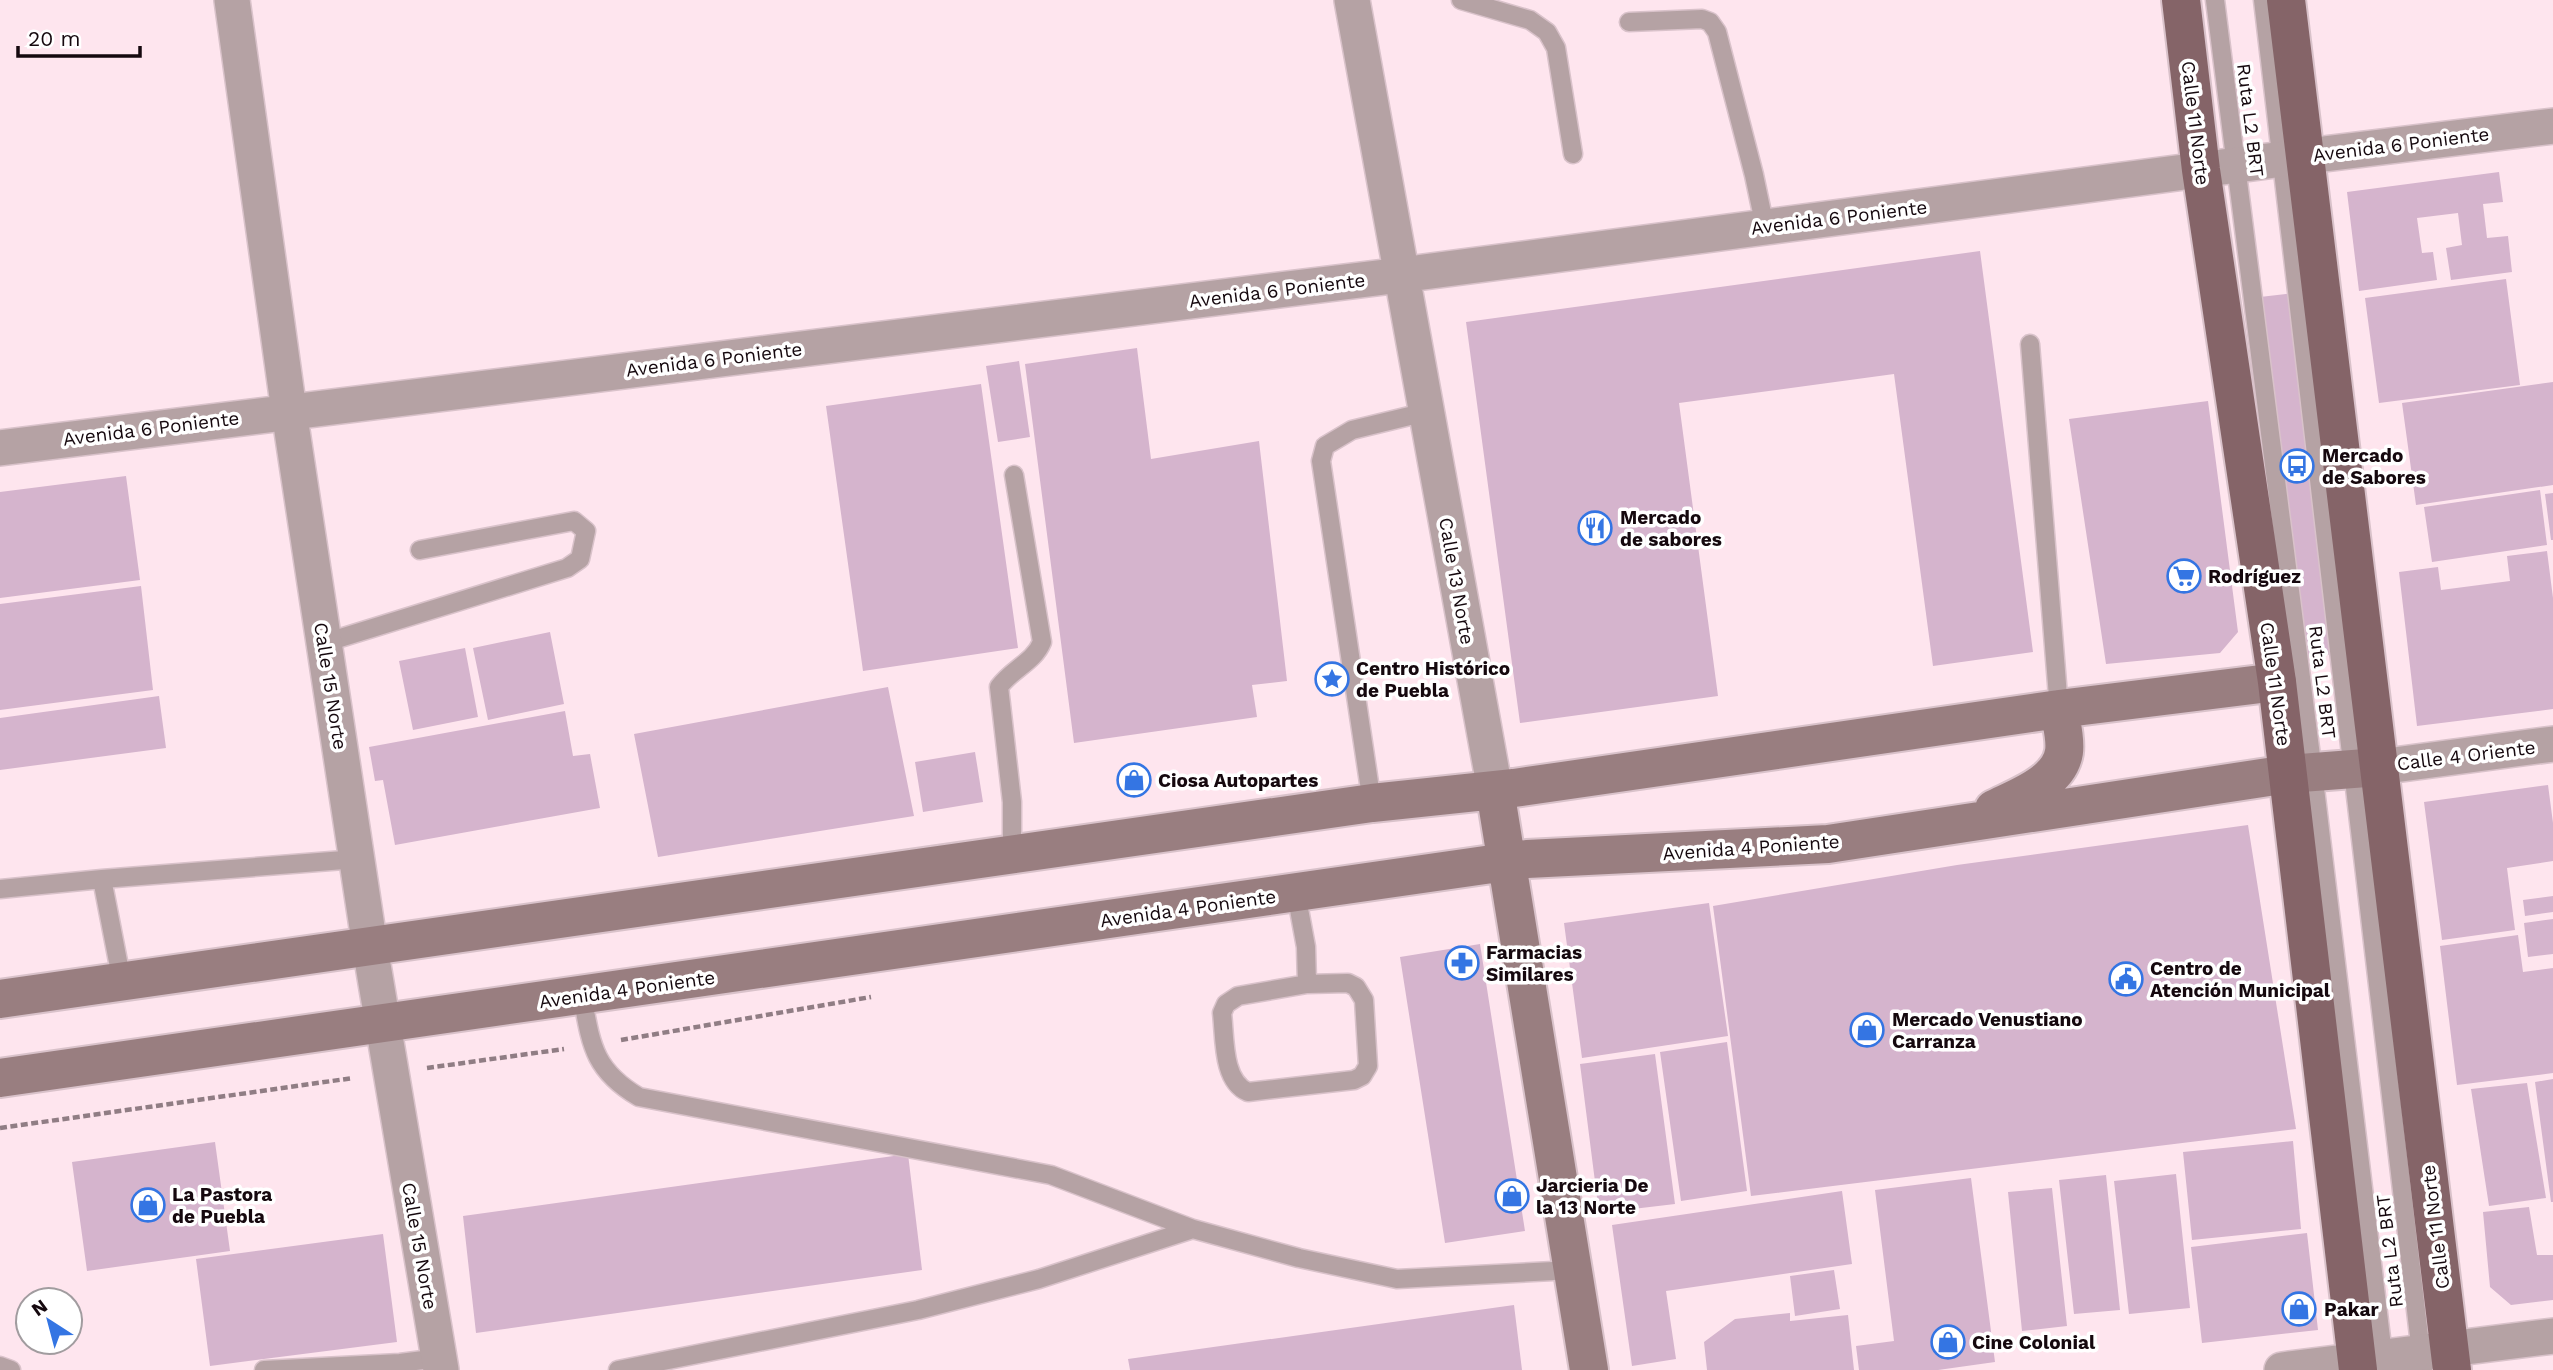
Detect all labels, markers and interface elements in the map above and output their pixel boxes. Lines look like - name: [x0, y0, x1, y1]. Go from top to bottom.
- scale bar: [18, 14, 140, 58]
- text: 20 m: [28, 26, 80, 51]
- street label: Calle 11 Norte: [2176, 60, 2215, 187]
- street label: Ruta L2 BRT: [2232, 62, 2269, 178]
- street label: Avenida 6 Poniente: [2312, 122, 2491, 167]
- street label: Avenida 6 Poniente: [1750, 195, 1929, 240]
- street label: Avenida 6 Poniente: [1188, 268, 1367, 313]
- street label: Avenida 6 Poniente: [625, 337, 804, 382]
- street label: Avenida 6 Poniente: [62, 406, 241, 451]
- place label: Mercado de Sabores: [2322, 444, 2426, 489]
- bus stop icon: Mercado de Sabores: [2278, 447, 2316, 485]
- place label: Mercado de sabores: [1620, 506, 1722, 551]
- restaurant icon: Mercado de sabores: [1576, 509, 1614, 547]
- street label: Calle 13 Norte: [1434, 516, 1479, 646]
- supermarket icon: Rodríguez: [2165, 557, 2203, 595]
- place label: Rodríguez: [2208, 565, 2301, 588]
- street label: Calle 15 Norte: [309, 621, 352, 751]
- street label: Calle 11 Norte: [2255, 621, 2296, 748]
- street label: Ruta L2 BRT: [2304, 624, 2341, 740]
- place label: Centro Histórico de Puebla: [1356, 657, 1510, 702]
- place icon: Centro Histórico de Puebla: [1313, 660, 1351, 698]
- street label: Calle 4 Oriente: [2395, 736, 2537, 775]
- shop icon: Ciosa Autopartes: [1115, 761, 1153, 799]
- place label: Ciosa Autopartes: [1158, 769, 1318, 792]
- street label: Avenida 4 Poniente: [1662, 830, 1840, 865]
- street label: Avenida 4 Poniente: [1099, 885, 1278, 932]
- place label: Farmacias Similares: [1486, 941, 1582, 986]
- pharmacy icon: Farmacias Similares: [1443, 944, 1481, 982]
- place label: Centro de Atención Municipal: [2150, 957, 2331, 1002]
- public building icon: Centro de Atención Municipal: [2107, 960, 2145, 998]
- street label: Avenida 4 Poniente: [538, 966, 717, 1013]
- place label: Mercado Venustiano Carranza: [1892, 1008, 2083, 1053]
- shop icon: Mercado Venustiano Carranza: [1848, 1011, 1886, 1049]
- street label: Calle 11 Norte: [2416, 1163, 2455, 1290]
- place label: Jarcieria De la 13 Norte: [1536, 1174, 1649, 1219]
- shop icon: Jarcieria De la 13 Norte: [1493, 1177, 1531, 1215]
- street label: Calle 15 Norte: [397, 1181, 442, 1311]
- place label: La Pastora de Puebla: [172, 1183, 272, 1228]
- shop icon: La Pastora de Puebla: [129, 1186, 167, 1224]
- street label: Ruta L2 BRT: [2371, 1193, 2408, 1309]
- north arrow: [14, 1286, 84, 1356]
- shop icon: Pakar: [2280, 1290, 2318, 1328]
- text: N: [27, 1294, 52, 1321]
- place label: Pakar: [2324, 1298, 2379, 1321]
- shop icon: Cine Colonial: [1929, 1323, 1967, 1361]
- place label: Cine Colonial: [1972, 1331, 2096, 1354]

